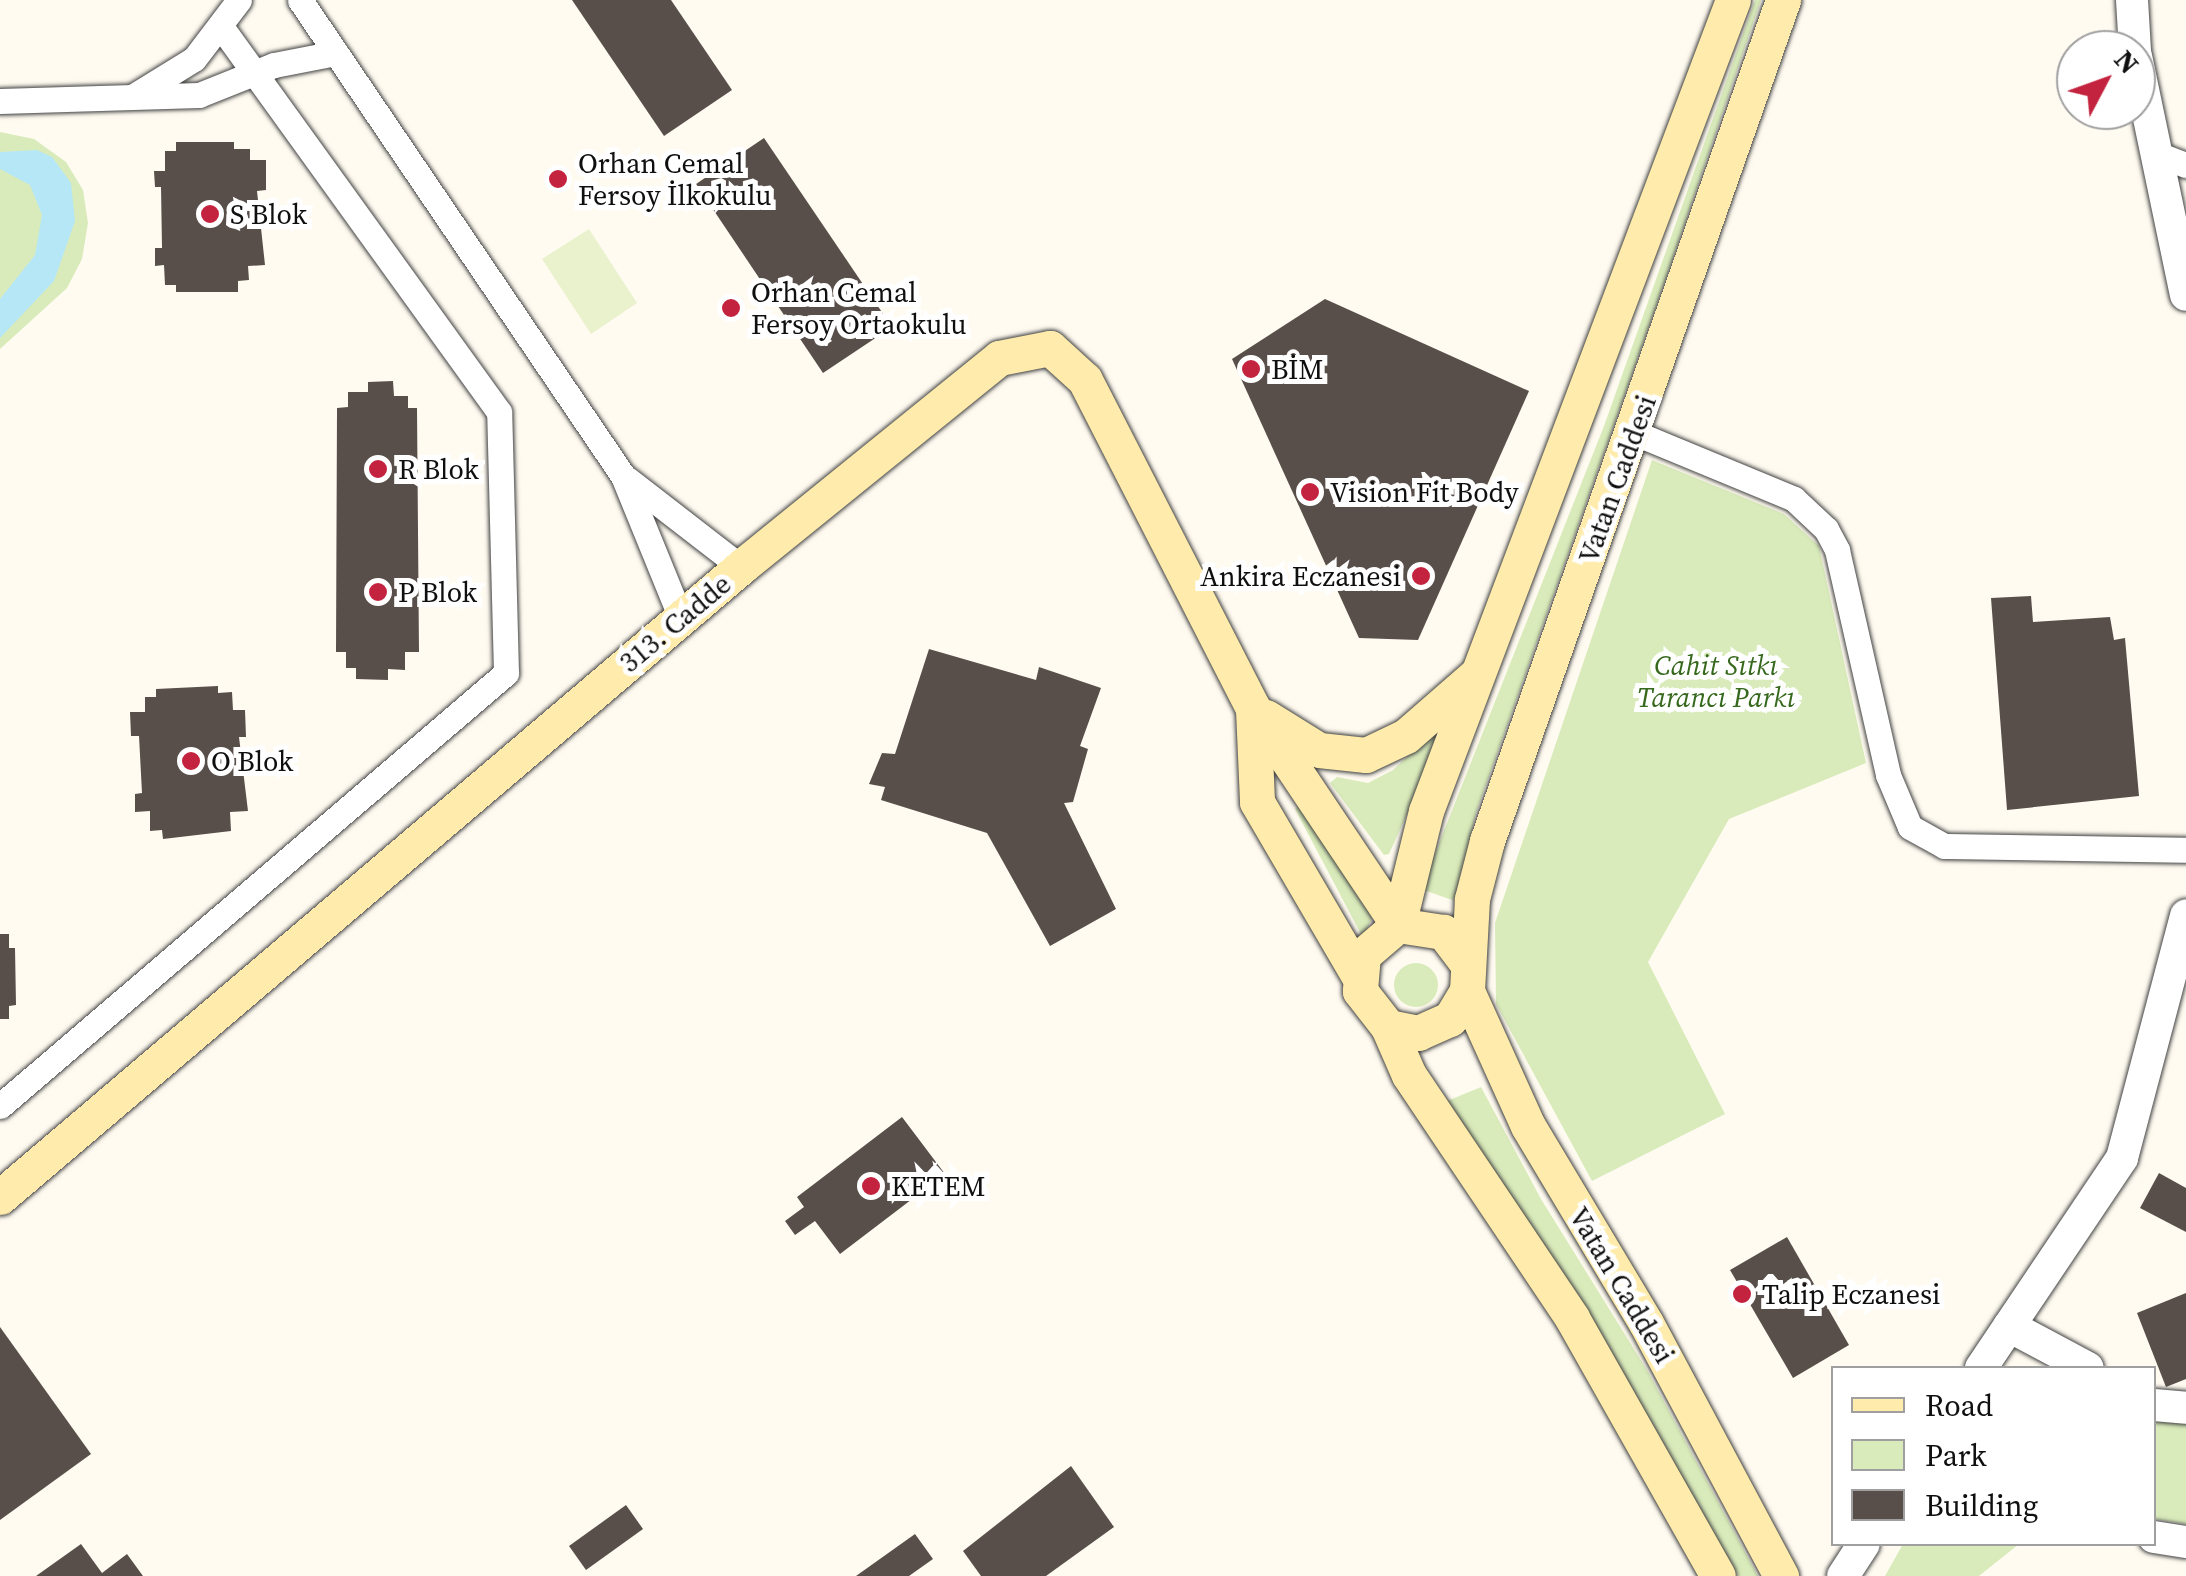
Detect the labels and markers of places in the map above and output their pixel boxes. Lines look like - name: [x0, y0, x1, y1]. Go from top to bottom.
- place label: Orhan Cemal Fersoy İlkokulu: [578, 146, 772, 212]
- marker: Orhan Cemal Fersoy İlkokulu: [547, 168, 569, 190]
- place label: S Blok: [230, 197, 307, 231]
- marker: S Blok: [199, 203, 221, 225]
- place label: Orhan Cemal Fersoy Ortaokulu: [751, 275, 967, 341]
- marker: Orhan Cemal Fersoy Ortaokulu: [720, 297, 742, 319]
- place label: BİM: [1271, 352, 1324, 386]
- marker: BİM: [1240, 358, 1262, 380]
- place label: R Blok: [398, 452, 479, 486]
- marker: R Blok: [367, 458, 389, 480]
- place label: Vision Fit Body: [1330, 475, 1519, 509]
- marker: Vision Fit Body: [1299, 481, 1321, 503]
- place label: Ankira Eczanesi: [1200, 559, 1401, 593]
- marker: Ankira Eczanesi: [1410, 565, 1432, 587]
- place label: P Blok: [398, 575, 477, 609]
- marker: P Blok: [367, 581, 389, 603]
- place label: O Blok: [211, 744, 293, 778]
- marker: O Blok: [180, 750, 202, 772]
- place label: KETEM: [891, 1169, 986, 1203]
- marker: KETEM: [860, 1175, 882, 1197]
- place label: Talip Eczanesi: [1762, 1277, 1940, 1311]
- marker: Talip Eczanesi: [1731, 1283, 1753, 1305]

